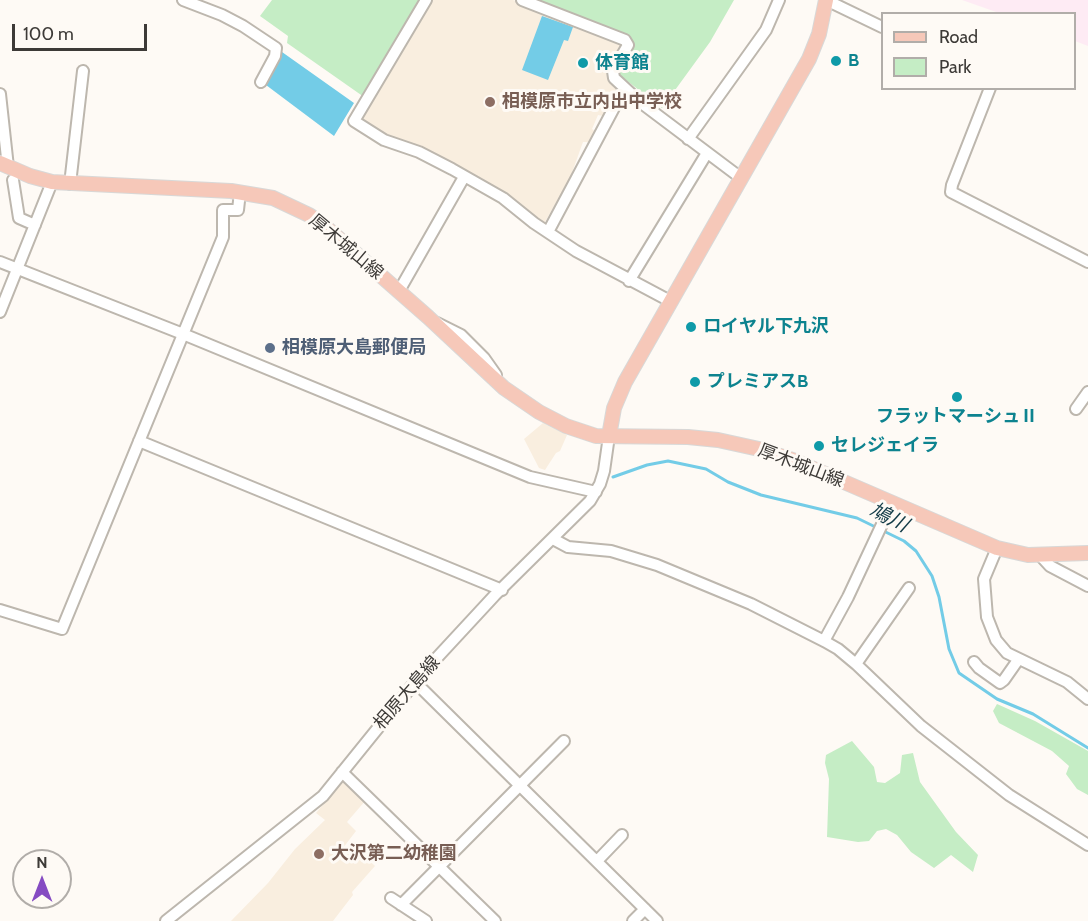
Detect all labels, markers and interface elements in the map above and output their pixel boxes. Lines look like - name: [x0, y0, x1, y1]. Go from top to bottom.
- scale bar: [15, 12, 150, 50]
- legend: [881, 12, 1076, 90]
- text: 100 m: [23, 23, 74, 45]
- text: Road: [939, 26, 978, 48]
- place label: B: [848, 50, 859, 72]
- place label: 体育館: [595, 52, 649, 74]
- marker: B: [829, 54, 843, 68]
- marker: 体育館: [576, 56, 590, 70]
- text: Park: [939, 56, 971, 78]
- place label: 相模原市立内出中学校: [502, 91, 682, 113]
- marker: 相模原市立内出中学校: [483, 95, 497, 109]
- street label: 厚木城山線: [305, 210, 387, 284]
- place label: ロイヤル下九沢: [703, 316, 829, 338]
- marker: ロイヤル下九沢: [684, 320, 698, 334]
- place label: 相模原大島郵便局: [282, 337, 426, 359]
- marker: 相模原大島郵便局: [263, 341, 277, 355]
- place label: プレミアスB: [707, 371, 808, 393]
- marker: プレミアスB: [688, 375, 702, 389]
- marker: フラットマーシュⅡ: [950, 390, 964, 404]
- place label: フラットマーシュⅡ: [876, 406, 1038, 428]
- place label: セレジェイラ: [831, 435, 939, 457]
- marker: セレジェイラ: [812, 439, 826, 453]
- street label: 厚木城山線: [755, 440, 847, 492]
- water label: 鳩川: [866, 498, 912, 538]
- street label: 相原大島線: [369, 652, 445, 734]
- place label: 大沢第二幼稚園: [331, 843, 457, 865]
- marker: 大沢第二幼稚園: [312, 847, 326, 861]
- north arrow: [12, 849, 72, 909]
- text: N: [36, 853, 48, 872]

